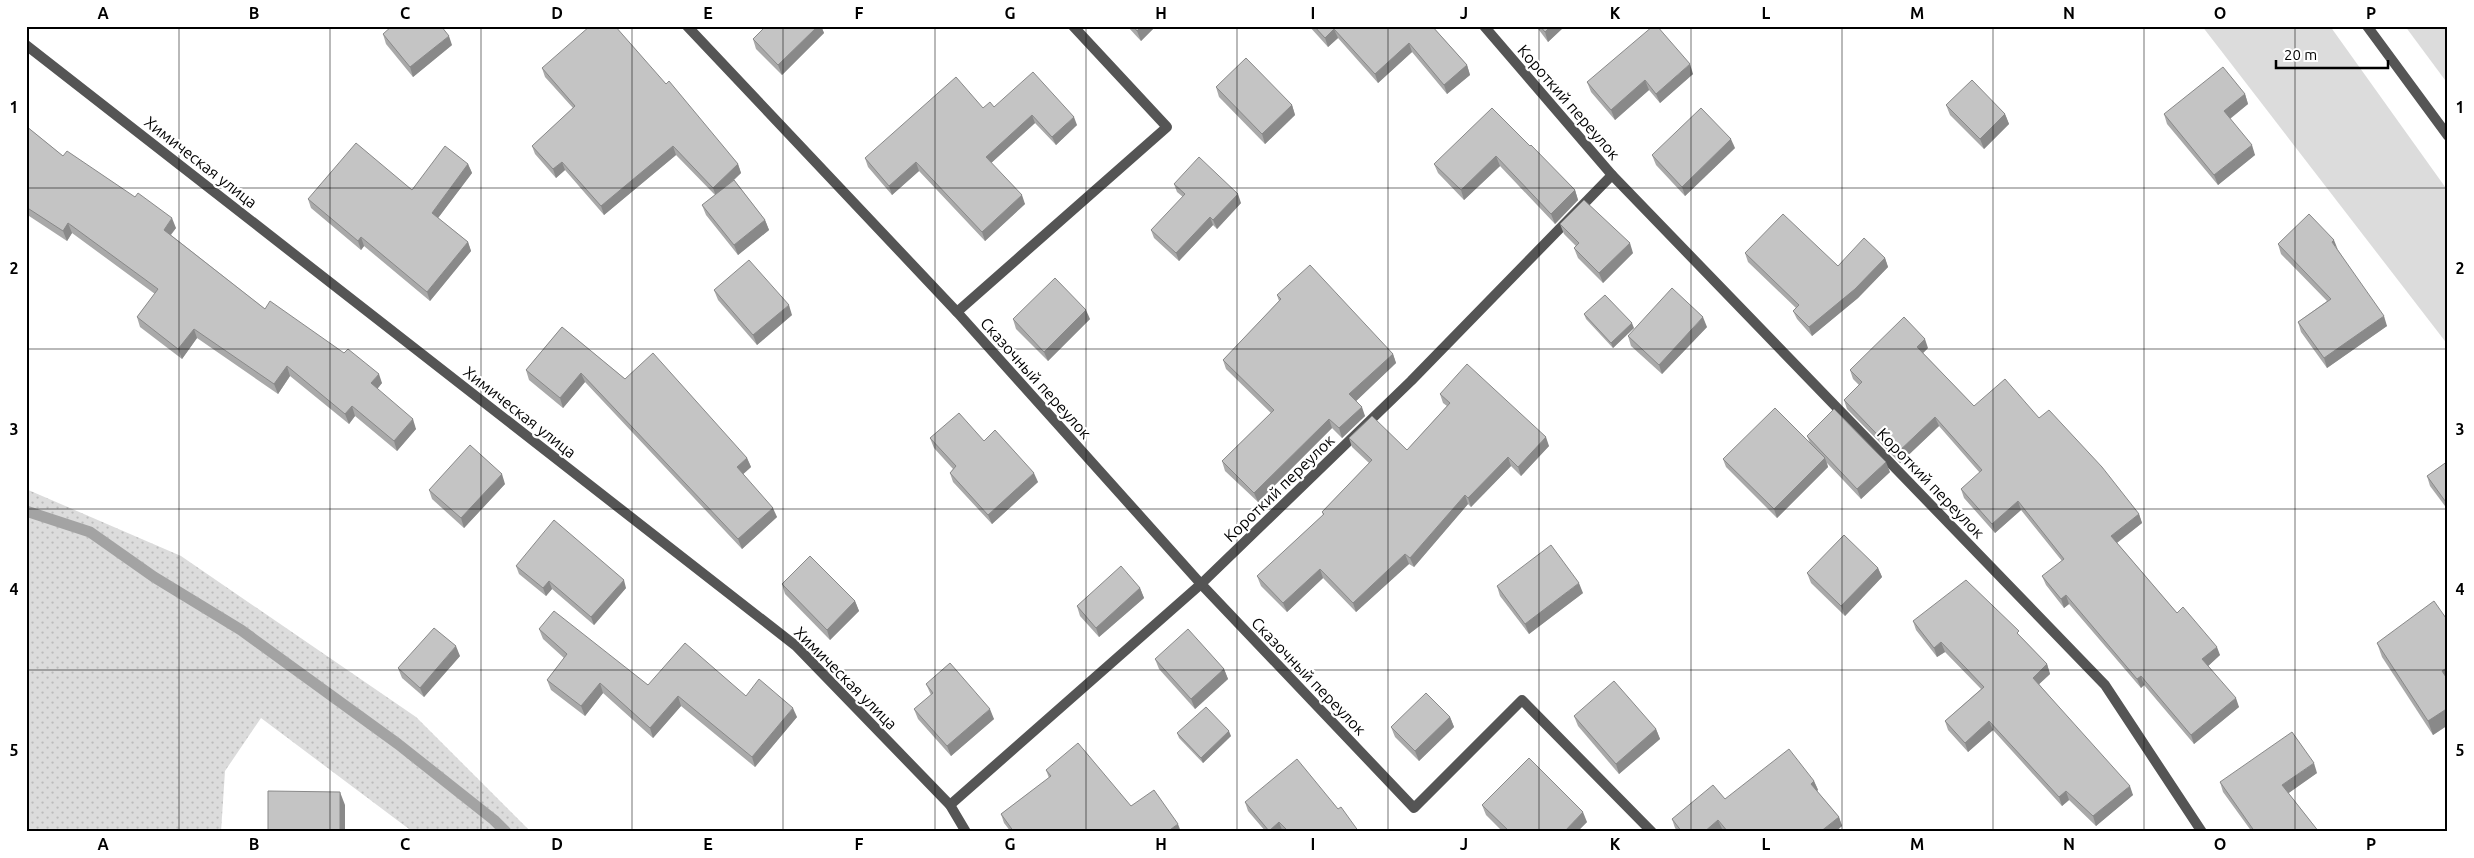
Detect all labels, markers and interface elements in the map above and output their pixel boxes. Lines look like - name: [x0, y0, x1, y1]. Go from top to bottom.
- text: A: [97, 4, 109, 22]
- text: B: [249, 4, 259, 22]
- text: C: [400, 4, 410, 22]
- text: D: [551, 4, 563, 22]
- text: E: [703, 4, 713, 22]
- text: F: [855, 4, 864, 22]
- text: G: [1004, 4, 1016, 22]
- text: H: [1155, 4, 1167, 22]
- text: I: [1311, 4, 1315, 22]
- text: J: [1460, 4, 1468, 22]
- text: K: [1610, 4, 1621, 22]
- text: L: [1762, 4, 1771, 22]
- text: M: [1910, 4, 1924, 22]
- text: N: [2063, 4, 2075, 22]
- text: O: [2214, 4, 2226, 22]
- text: P: [2366, 4, 2376, 22]
- scale bar: [2276, 38, 2389, 70]
- street label: Короткий переулок: [1514, 41, 1624, 163]
- text: 20 m: [2284, 46, 2317, 63]
- text: 1: [9, 98, 19, 116]
- text: 1: [2455, 98, 2465, 116]
- street label: Химическая улица: [141, 113, 261, 211]
- text: 2: [9, 259, 19, 277]
- text: 2: [2455, 259, 2465, 277]
- street label: Сказочный переулок: [977, 314, 1095, 442]
- street label: Химическая улица: [460, 363, 580, 461]
- text: 3: [9, 420, 19, 438]
- text: 3: [2455, 420, 2465, 438]
- street label: Короткий переулок: [1874, 424, 1988, 542]
- street label: Короткий переулок: [1220, 431, 1338, 545]
- text: 4: [9, 580, 19, 598]
- text: 4: [2455, 580, 2465, 598]
- street label: Сказочный переулок: [1248, 613, 1370, 739]
- street label: Химическая улица: [791, 623, 901, 733]
- text: 5: [9, 741, 19, 759]
- text: 5: [2455, 741, 2465, 759]
- text: A: [97, 835, 109, 853]
- text: B: [249, 835, 259, 853]
- text: C: [400, 835, 410, 853]
- text: D: [551, 835, 563, 853]
- text: E: [703, 835, 713, 853]
- text: F: [855, 835, 864, 853]
- text: G: [1004, 835, 1016, 853]
- text: H: [1155, 835, 1167, 853]
- text: I: [1311, 835, 1315, 853]
- text: J: [1460, 835, 1468, 853]
- text: K: [1610, 835, 1621, 853]
- text: L: [1762, 835, 1771, 853]
- text: M: [1910, 835, 1924, 853]
- text: N: [2063, 835, 2075, 853]
- text: O: [2214, 835, 2226, 853]
- text: P: [2366, 835, 2376, 853]

